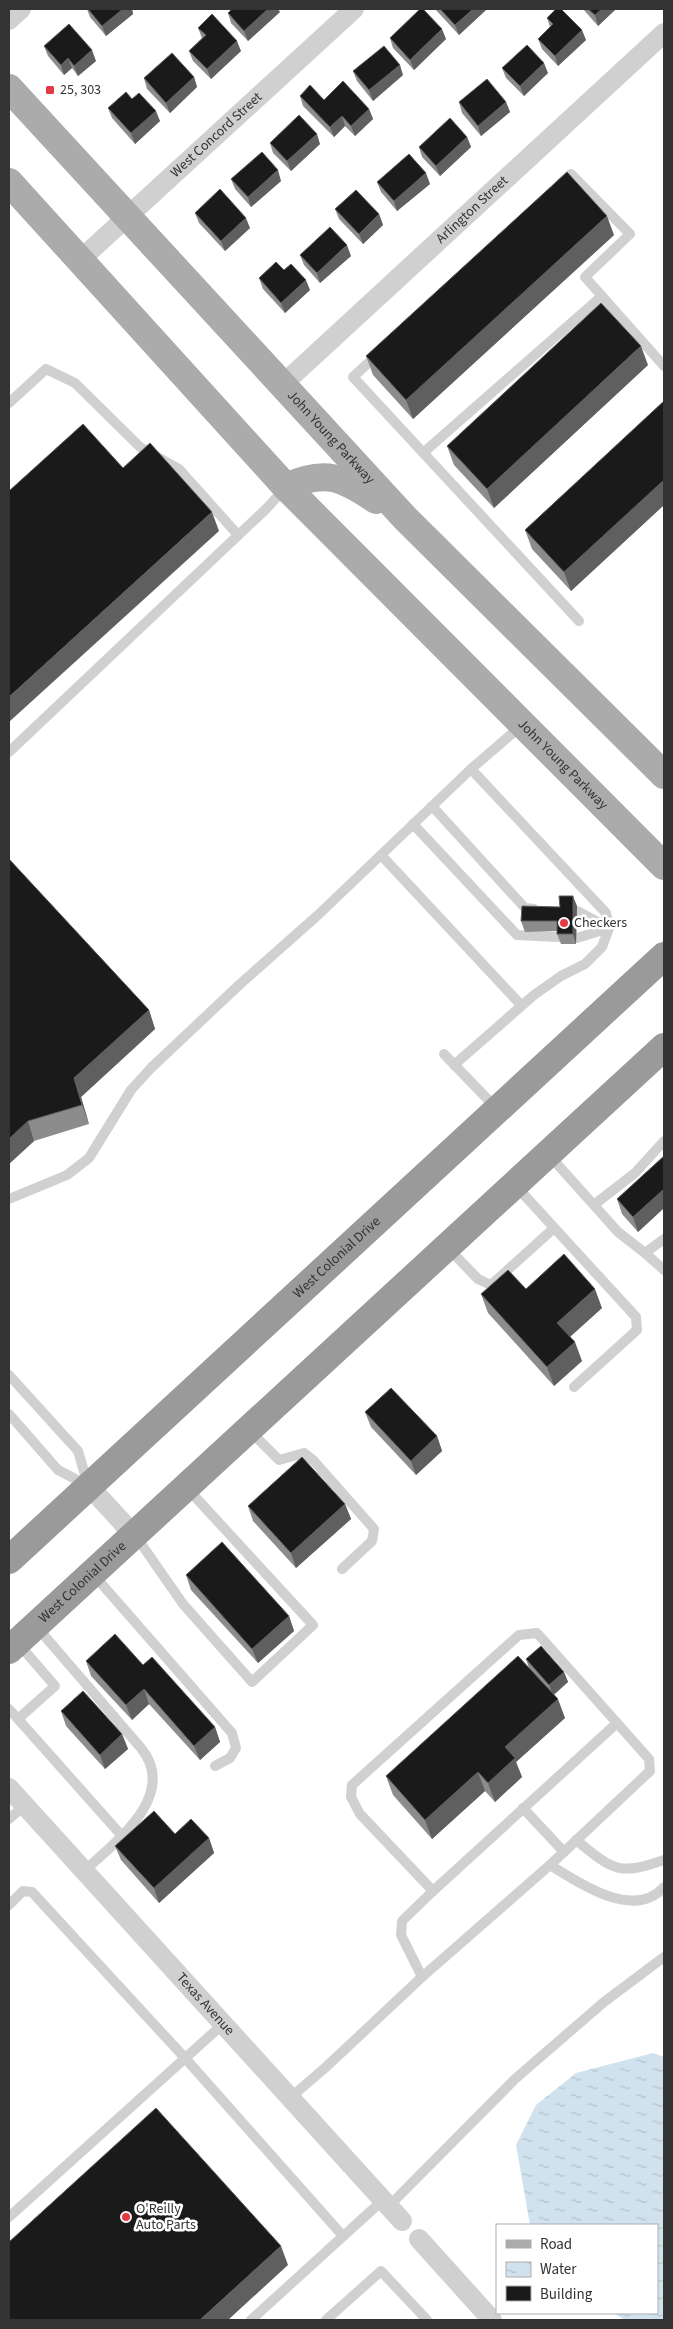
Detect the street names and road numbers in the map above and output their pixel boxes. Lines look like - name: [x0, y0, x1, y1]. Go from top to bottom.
- street label: West Concord Street: [166, 87, 267, 182]
- street label: Arlington Street: [432, 171, 513, 248]
- street label: John Young Parkway: [282, 386, 379, 489]
- street label: John Young Parkway: [513, 715, 613, 815]
- street label: West Colonial Drive: [289, 1212, 385, 1303]
- street label: West Colonial Drive: [34, 1537, 131, 1628]
- street label: Texas Avenue: [171, 1968, 239, 2040]

